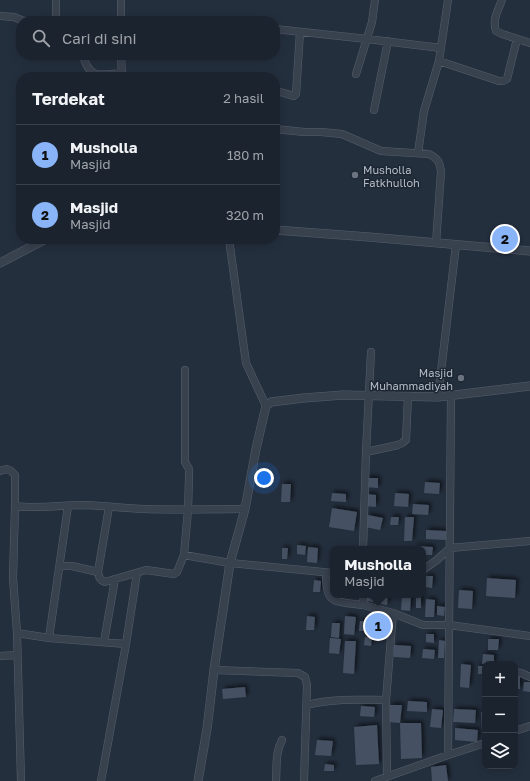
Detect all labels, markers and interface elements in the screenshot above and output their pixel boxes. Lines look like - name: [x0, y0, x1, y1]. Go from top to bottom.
- search box: [16, 16, 280, 60]
- icon: search: [30, 27, 52, 49]
- text: Cari di sini: [62, 29, 137, 47]
- text: Terdekat: [32, 88, 105, 109]
- text: 2 hasil: [223, 90, 264, 106]
- text: Musholla: [70, 138, 138, 156]
- text: 1: [42, 147, 48, 163]
- text: 180 m: [227, 147, 264, 163]
- text: Masjid: [70, 156, 110, 172]
- place label: Musholla Fatkhulloh: [363, 163, 420, 189]
- marker: Musholla Fatkhulloh: [350, 170, 360, 180]
- text: Masjid: [70, 198, 118, 216]
- text: 2: [41, 207, 49, 223]
- text: 320 m: [226, 207, 264, 223]
- text: Masjid: [70, 216, 110, 232]
- pin: 2: [492, 224, 518, 254]
- place label: Masjid Muhammadiyah: [370, 366, 453, 392]
- marker: Masjid Muhammadiyah: [456, 373, 466, 383]
- your location: [254, 468, 274, 488]
- popup: [330, 546, 426, 598]
- text: Musholla: [344, 555, 412, 573]
- text: Masjid: [344, 573, 385, 589]
- pin: 1: [365, 611, 391, 641]
- map controls: [482, 661, 518, 769]
- button: +: [482, 661, 518, 697]
- button: −: [482, 697, 518, 733]
- button: layers: [482, 733, 518, 769]

